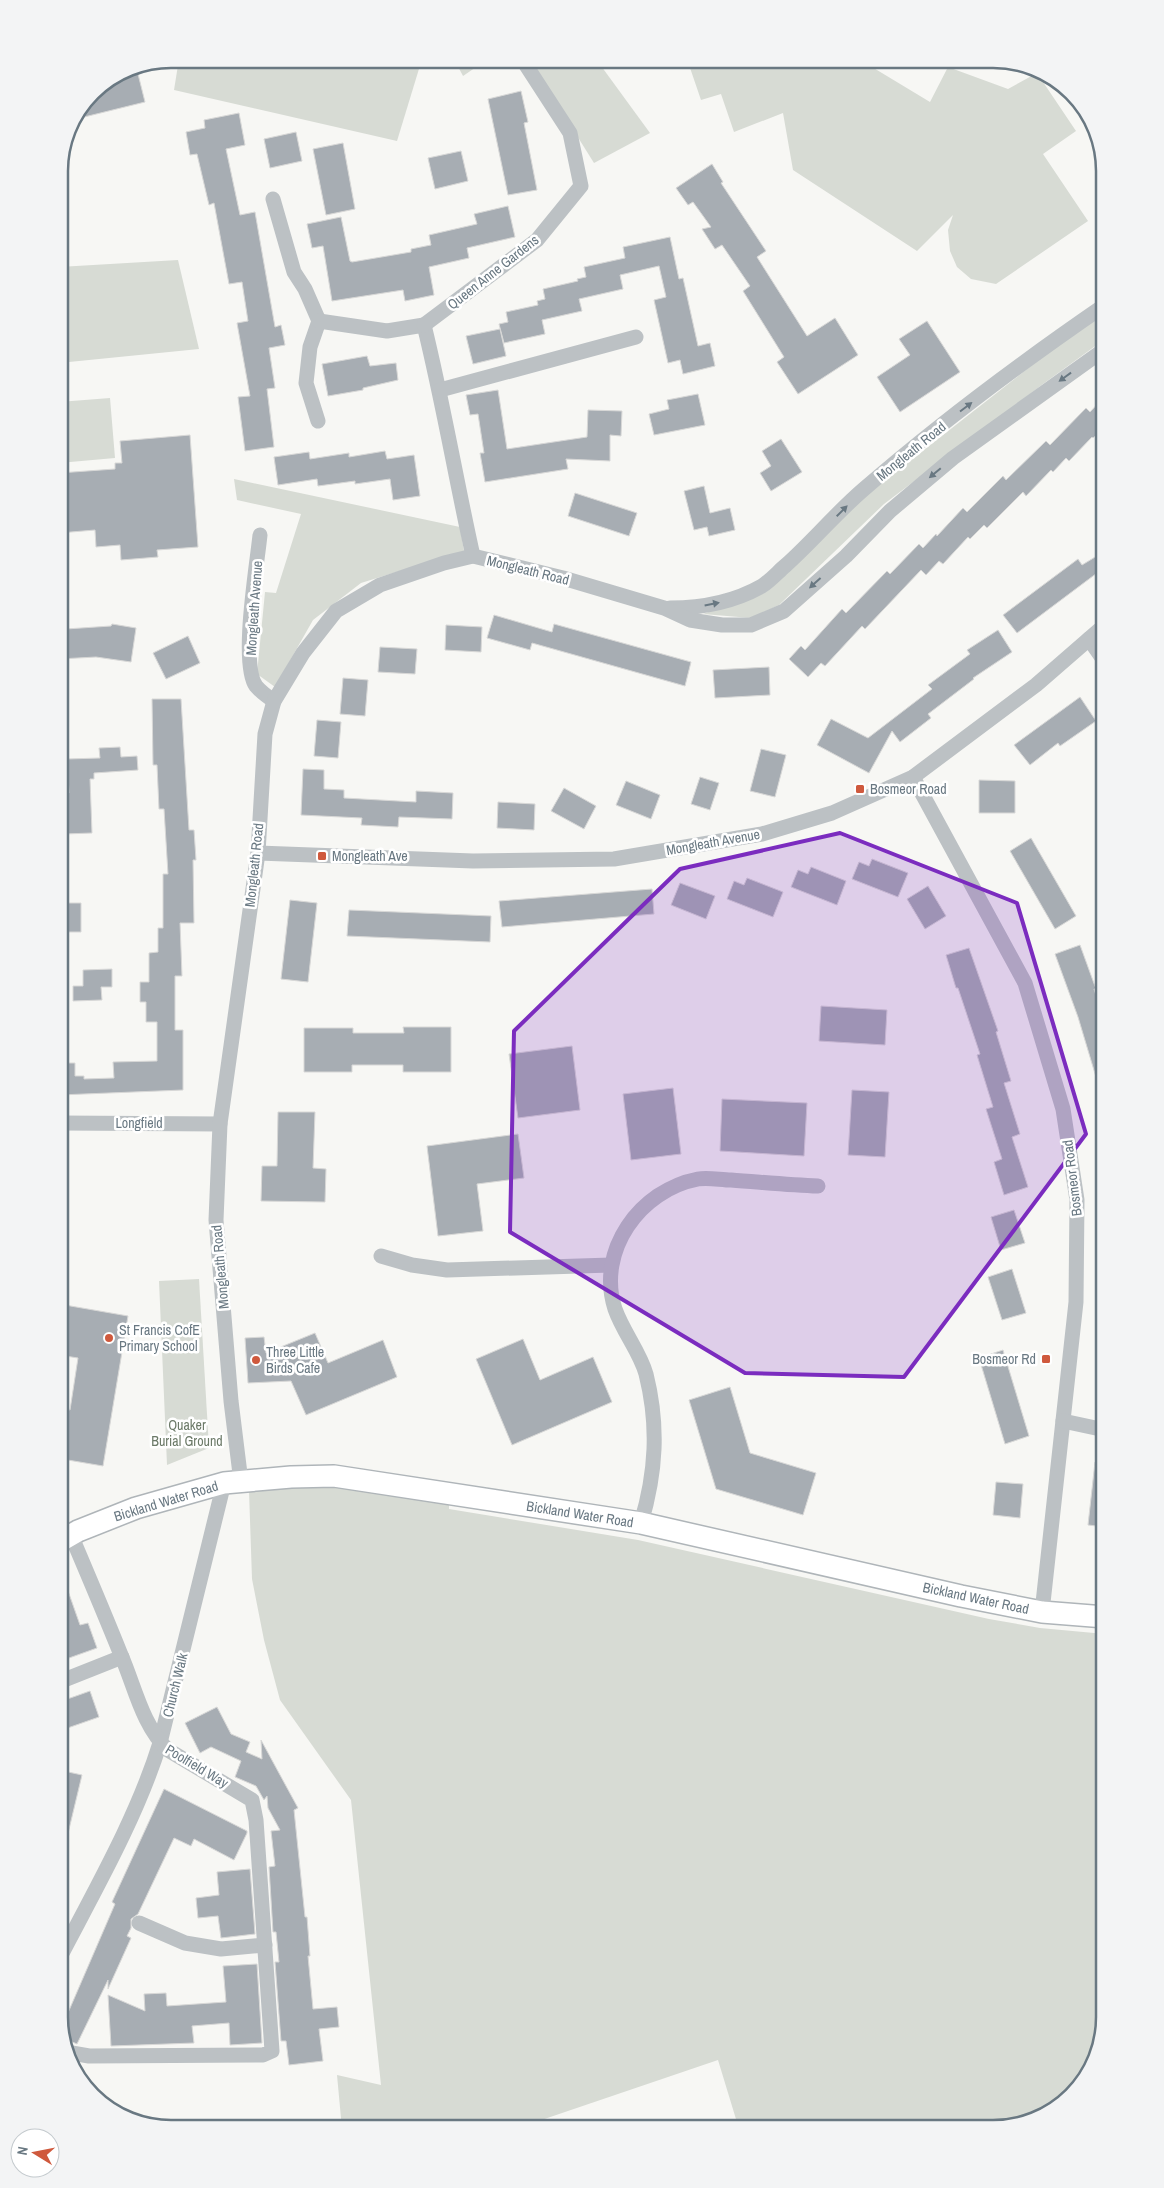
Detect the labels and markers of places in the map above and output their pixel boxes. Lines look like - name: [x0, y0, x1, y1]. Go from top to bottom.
- place label: Bosmeor Road: [870, 780, 947, 798]
- marker: Bosmeor Road: [854, 783, 866, 795]
- place label: Mongleath Ave: [332, 847, 408, 865]
- marker: Mongleath Ave: [316, 850, 328, 862]
- place label: St Francis CofE Primary School: [119, 1321, 200, 1355]
- marker: St Francis CofE Primary School: [103, 1332, 115, 1344]
- place label: Three Little Birds Cafe: [266, 1343, 324, 1377]
- place label: Bosmeor Rd: [972, 1350, 1036, 1368]
- marker: Bosmeor Rd: [1040, 1353, 1052, 1365]
- marker: Three Little Birds Cafe: [250, 1354, 262, 1366]

